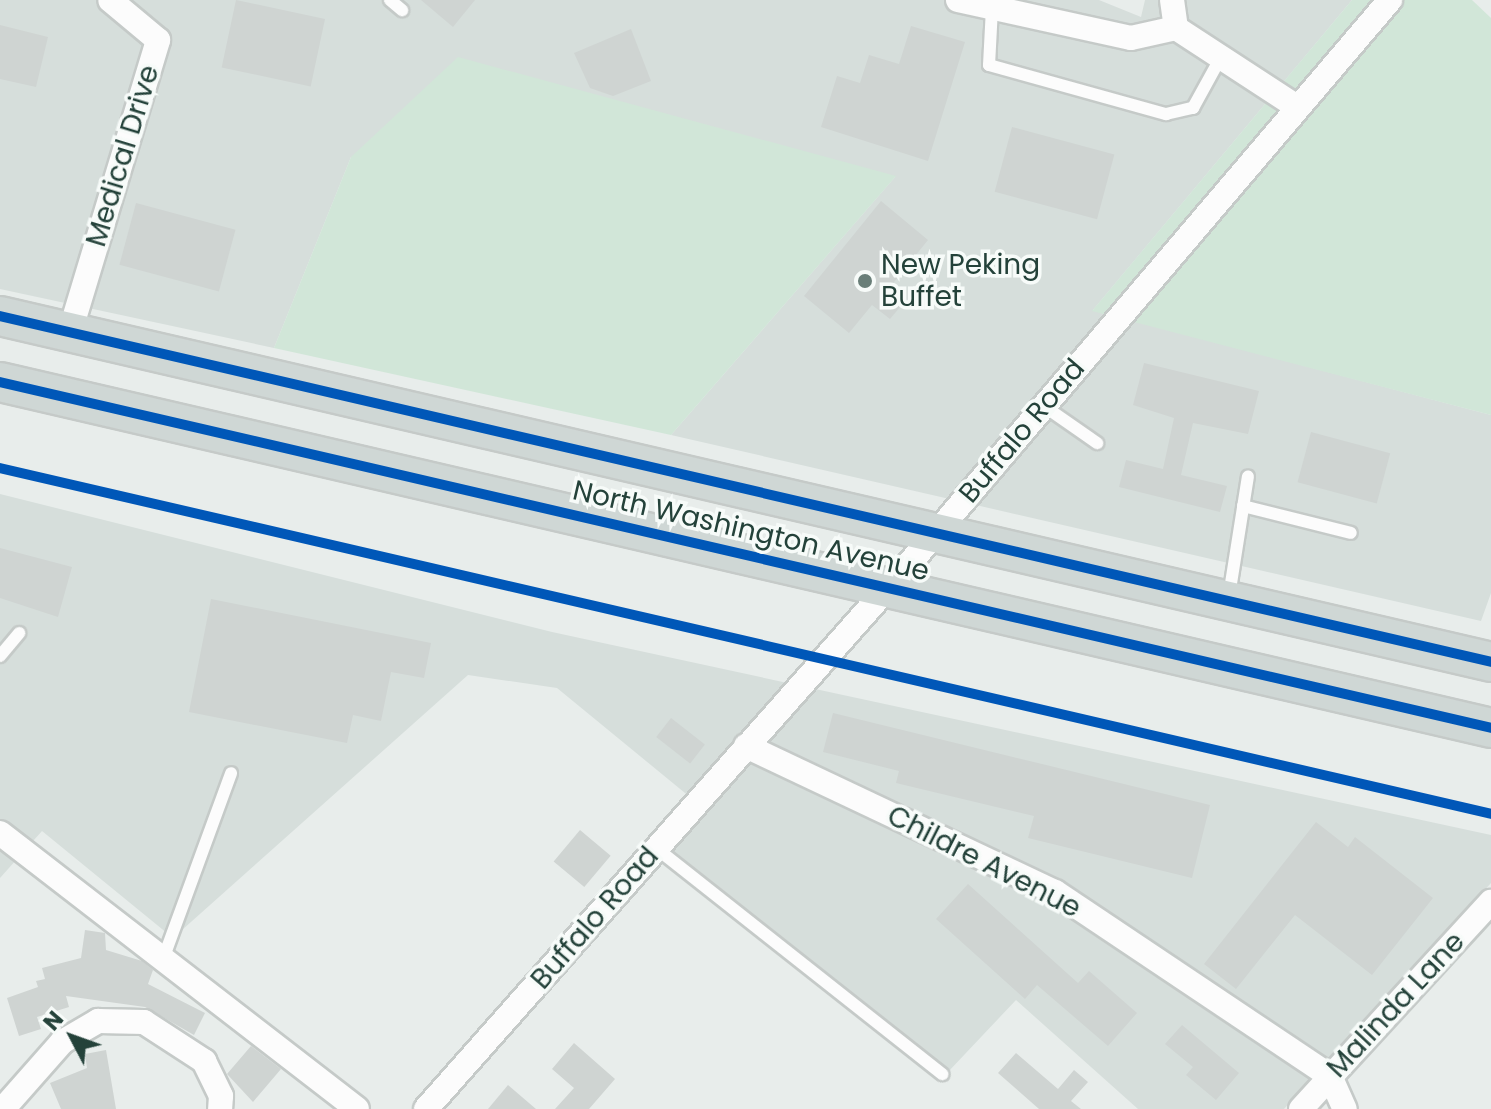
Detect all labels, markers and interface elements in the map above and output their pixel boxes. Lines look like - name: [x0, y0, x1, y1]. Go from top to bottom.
- street label: Medical Drive: [79, 61, 167, 251]
- place label: New Peking Buffet: [881, 248, 1040, 314]
- marker: New Peking Buffet: [856, 272, 874, 290]
- street label: Buffalo Road: [952, 352, 1092, 510]
- street label: North Washington Avenue: [569, 474, 933, 588]
- street label: Childre Avenue: [882, 799, 1086, 925]
- street label: Buffalo Road: [524, 840, 666, 996]
- street label: Malinda Lane: [1320, 925, 1472, 1085]
- north arrow: [32, 997, 112, 1077]
- text: N: [36, 1005, 71, 1037]

